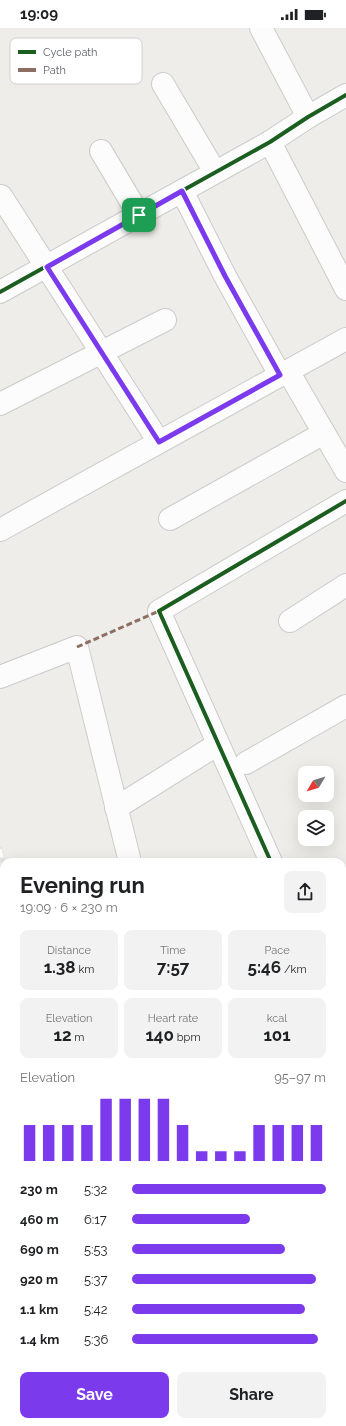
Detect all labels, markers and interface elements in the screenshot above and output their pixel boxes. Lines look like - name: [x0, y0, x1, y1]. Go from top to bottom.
- text: 19:09: [20, 5, 58, 23]
- legend: [10, 38, 142, 84]
- text: Cycle path: [43, 46, 97, 59]
- text: Path: [43, 64, 66, 77]
- pin: [122, 198, 156, 232]
- icon: arrive: [128, 204, 150, 226]
- north arrow: [298, 766, 334, 802]
- map controls: [298, 766, 334, 846]
- button: layers: [298, 810, 334, 846]
- button: share: [284, 871, 326, 913]
- text: Evening run: [20, 872, 145, 898]
- text: 19:09 · 6 × 230 m: [20, 900, 118, 915]
- text: Distance: [47, 944, 91, 957]
- text: Time: [160, 944, 186, 957]
- text: Pace: [264, 944, 290, 957]
- text: 1.38: [44, 957, 76, 977]
- text: 7:57: [157, 957, 189, 977]
- text: 5:46: [247, 957, 281, 977]
- text: km: [76, 963, 94, 976]
- text: /km: [281, 963, 307, 976]
- text: Elevation: [46, 1012, 92, 1025]
- text: Heart rate: [148, 1012, 198, 1025]
- text: kcal: [267, 1012, 287, 1025]
- text: 12: [54, 1025, 72, 1045]
- text: 140: [145, 1025, 174, 1045]
- text: 101: [263, 1025, 291, 1045]
- text: m: [72, 1031, 84, 1044]
- text: bpm: [174, 1031, 201, 1044]
- text: Elevation: [20, 1070, 75, 1085]
- text: 95–97 m: [274, 1070, 326, 1085]
- text: 230 m: [20, 1182, 58, 1197]
- text: 5:32: [84, 1182, 107, 1197]
- text: 460 m: [20, 1212, 59, 1227]
- text: 6:17: [84, 1212, 107, 1227]
- text: 690 m: [20, 1242, 59, 1257]
- text: 5:53: [84, 1242, 108, 1257]
- text: 920 m: [20, 1272, 58, 1287]
- text: 5:37: [84, 1272, 107, 1287]
- text: 1.1 km: [20, 1302, 58, 1317]
- text: 5:42: [84, 1302, 107, 1317]
- text: 1.4 km: [20, 1332, 59, 1347]
- text: 5:36: [84, 1332, 108, 1347]
- button: Save: [20, 1372, 169, 1418]
- button: Share: [177, 1372, 326, 1418]

